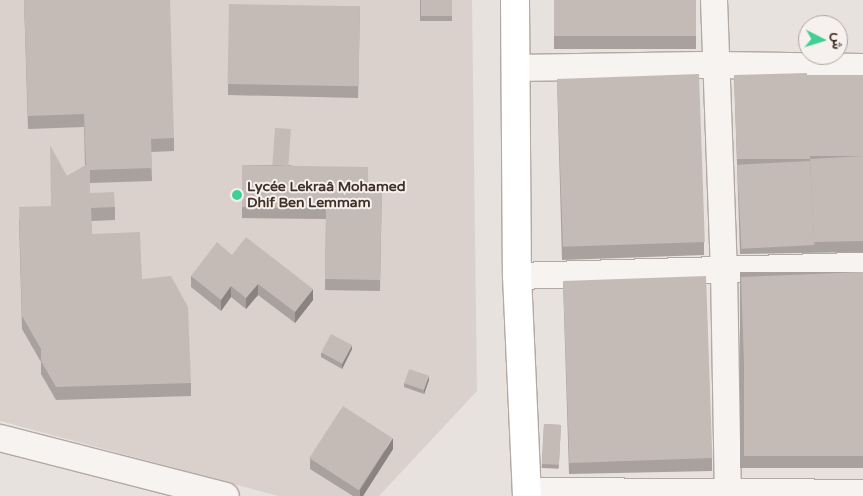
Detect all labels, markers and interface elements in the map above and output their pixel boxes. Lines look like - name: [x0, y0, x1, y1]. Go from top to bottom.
- north arrow: [798, 15, 848, 65]
- text: ش: [828, 32, 847, 50]
- place label: Lycée Lekraâ Mohamed Dhif Ben Lemmam: [247, 179, 406, 212]
- marker: Lycée Lekraâ Mohamed Dhif Ben Lemmam: [231, 189, 243, 201]

